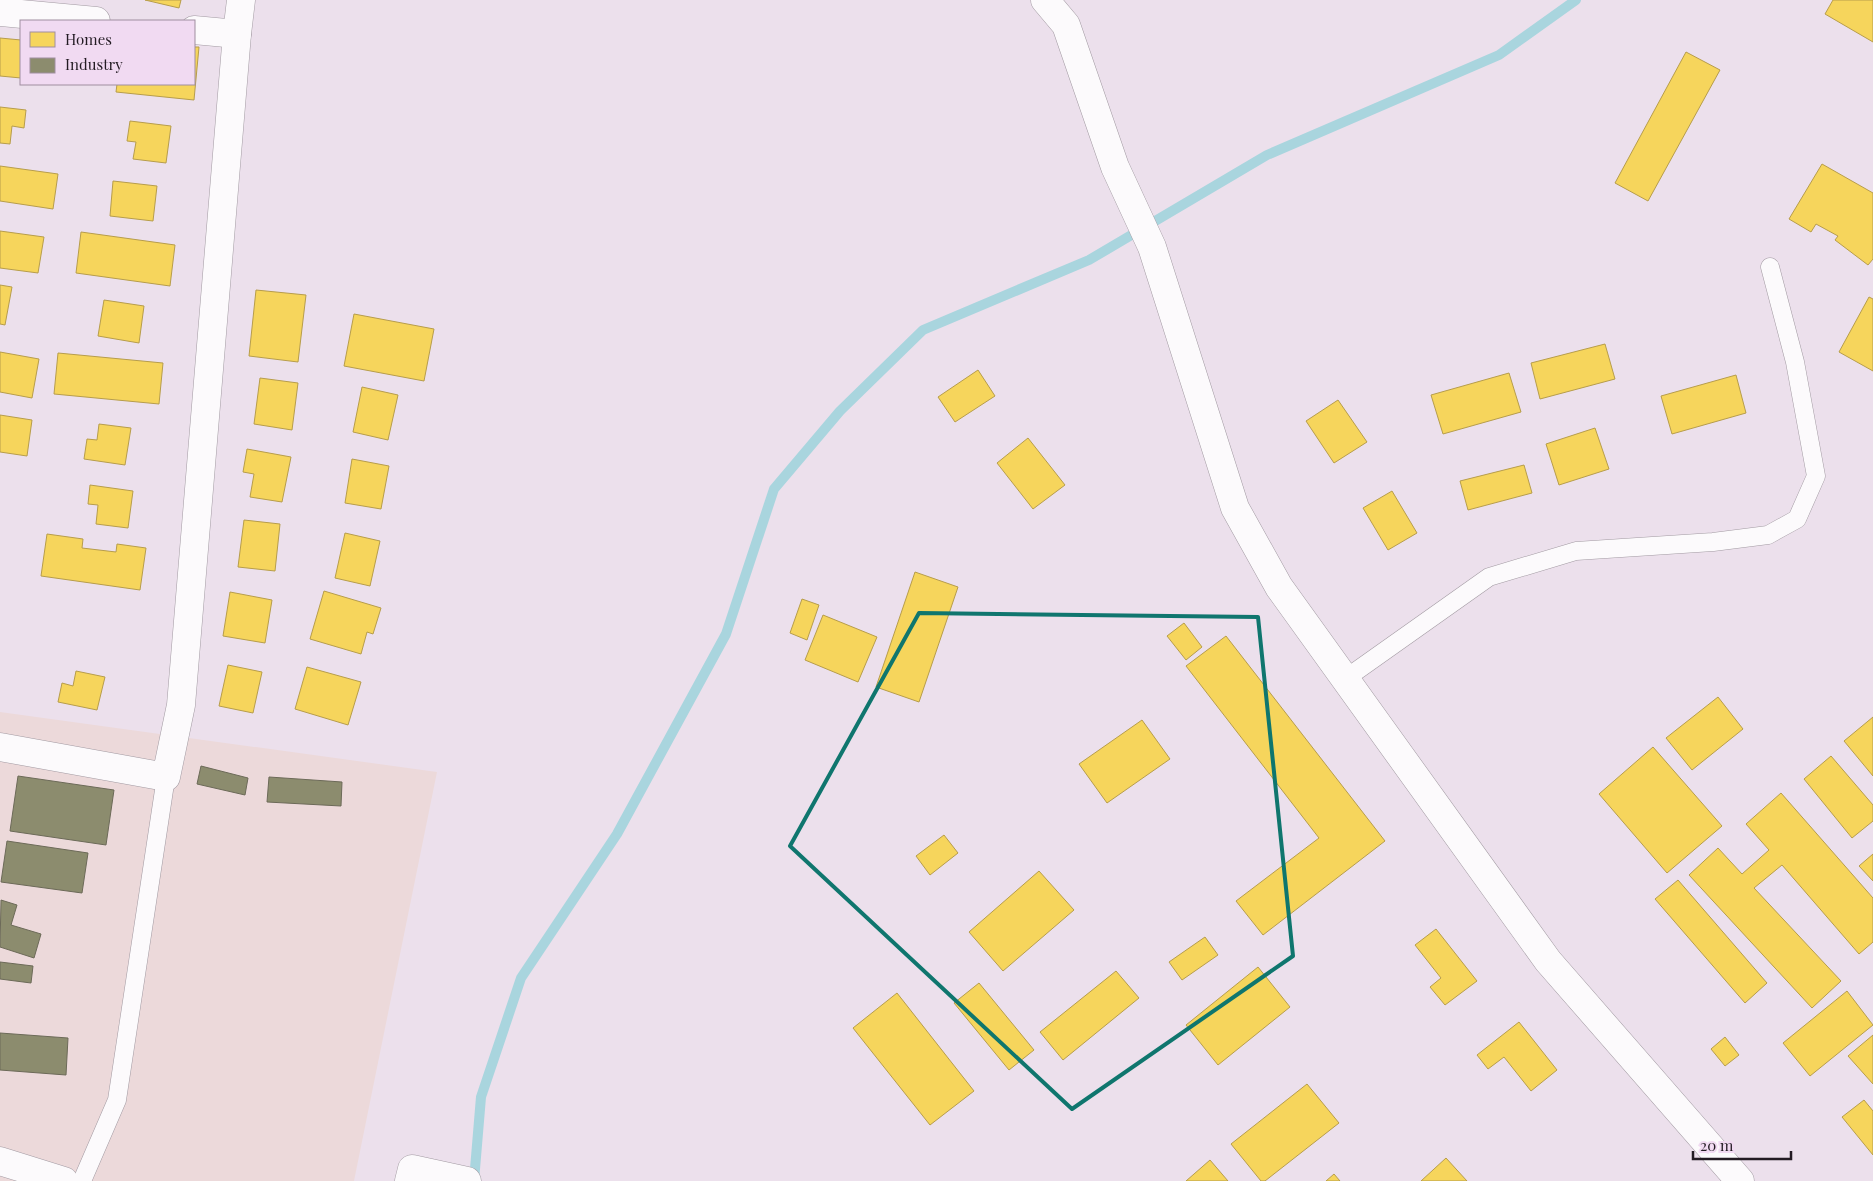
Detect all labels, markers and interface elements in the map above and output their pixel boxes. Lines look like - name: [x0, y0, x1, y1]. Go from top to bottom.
- legend: [20, 20, 195, 85]
- text: Homes: [65, 29, 112, 49]
- text: Industry: [65, 54, 123, 74]
- scale bar: [1693, 1128, 1790, 1160]
- text: 20 m: [1700, 1135, 1734, 1155]

